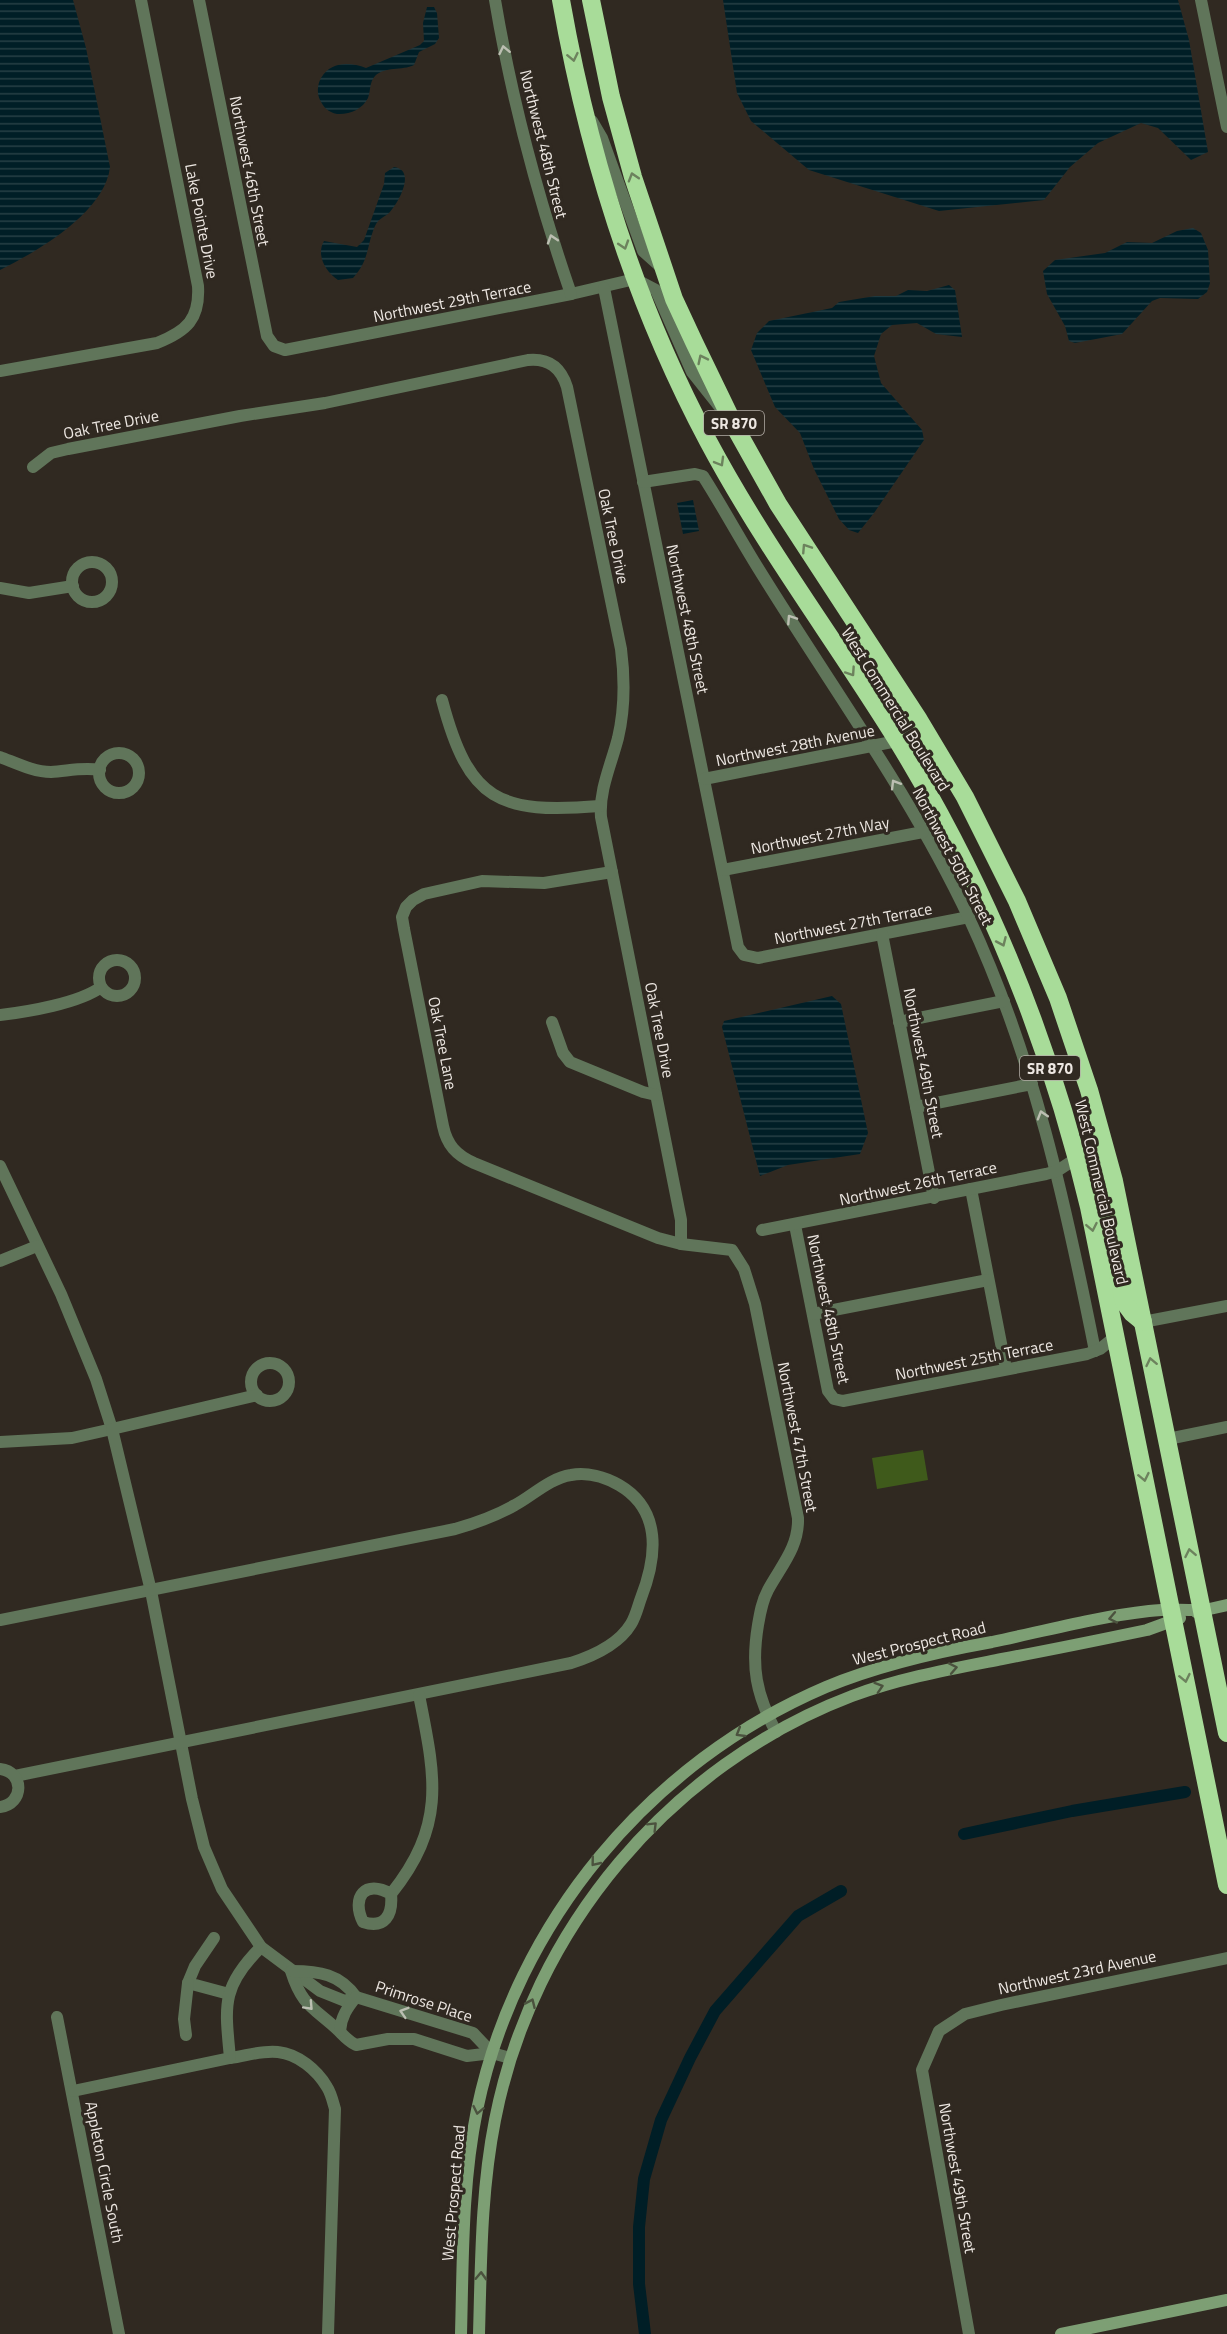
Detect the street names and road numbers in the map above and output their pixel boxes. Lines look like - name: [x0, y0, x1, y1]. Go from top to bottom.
- street label: Northwest 48th Street: [514, 67, 574, 221]
- street label: Northwest 46th Street: [224, 94, 276, 249]
- street label: Lake Pointe Drive: [179, 161, 225, 281]
- street label: Northwest 29th Terrace: [371, 274, 533, 328]
- street label: Oak Tree Drive: [61, 403, 161, 445]
- road number: SR 870: [704, 411, 764, 435]
- street label: Oak Tree Drive: [592, 486, 636, 586]
- street label: Northwest 48th Street: [660, 542, 716, 696]
- street label: West Commercial Boulevard: [836, 622, 956, 796]
- street label: Northwest 28th Avenue: [714, 718, 876, 772]
- street label: Northwest 50th Street: [907, 783, 1000, 929]
- street label: Northwest 27th Way: [749, 810, 892, 860]
- street label: Northwest 27th Terrace: [772, 896, 934, 950]
- street label: Oak Tree Drive: [639, 980, 681, 1080]
- street label: Northwest 49th Street: [898, 986, 950, 1141]
- street label: Oak Tree Lane: [422, 994, 464, 1092]
- road number: SR 870: [1020, 1056, 1080, 1080]
- street label: West Commercial Boulevard: [1069, 1097, 1135, 1287]
- street label: Northwest 26th Terrace: [837, 1155, 999, 1211]
- street label: Northwest 48th Street: [801, 1232, 857, 1386]
- street label: Northwest 25th Terrace: [893, 1332, 1055, 1386]
- street label: Northwest 47th Street: [772, 1360, 824, 1515]
- street label: West Prospect Road: [850, 1615, 988, 1671]
- street label: Northwest 23rd Avenue: [996, 1944, 1158, 2000]
- street label: Primrose Place: [372, 1974, 476, 2028]
- street label: Appleton Circle South: [79, 2099, 131, 2245]
- street label: Northwest 49th Street: [933, 2101, 983, 2256]
- street label: West Prospect Road: [435, 2124, 471, 2262]

